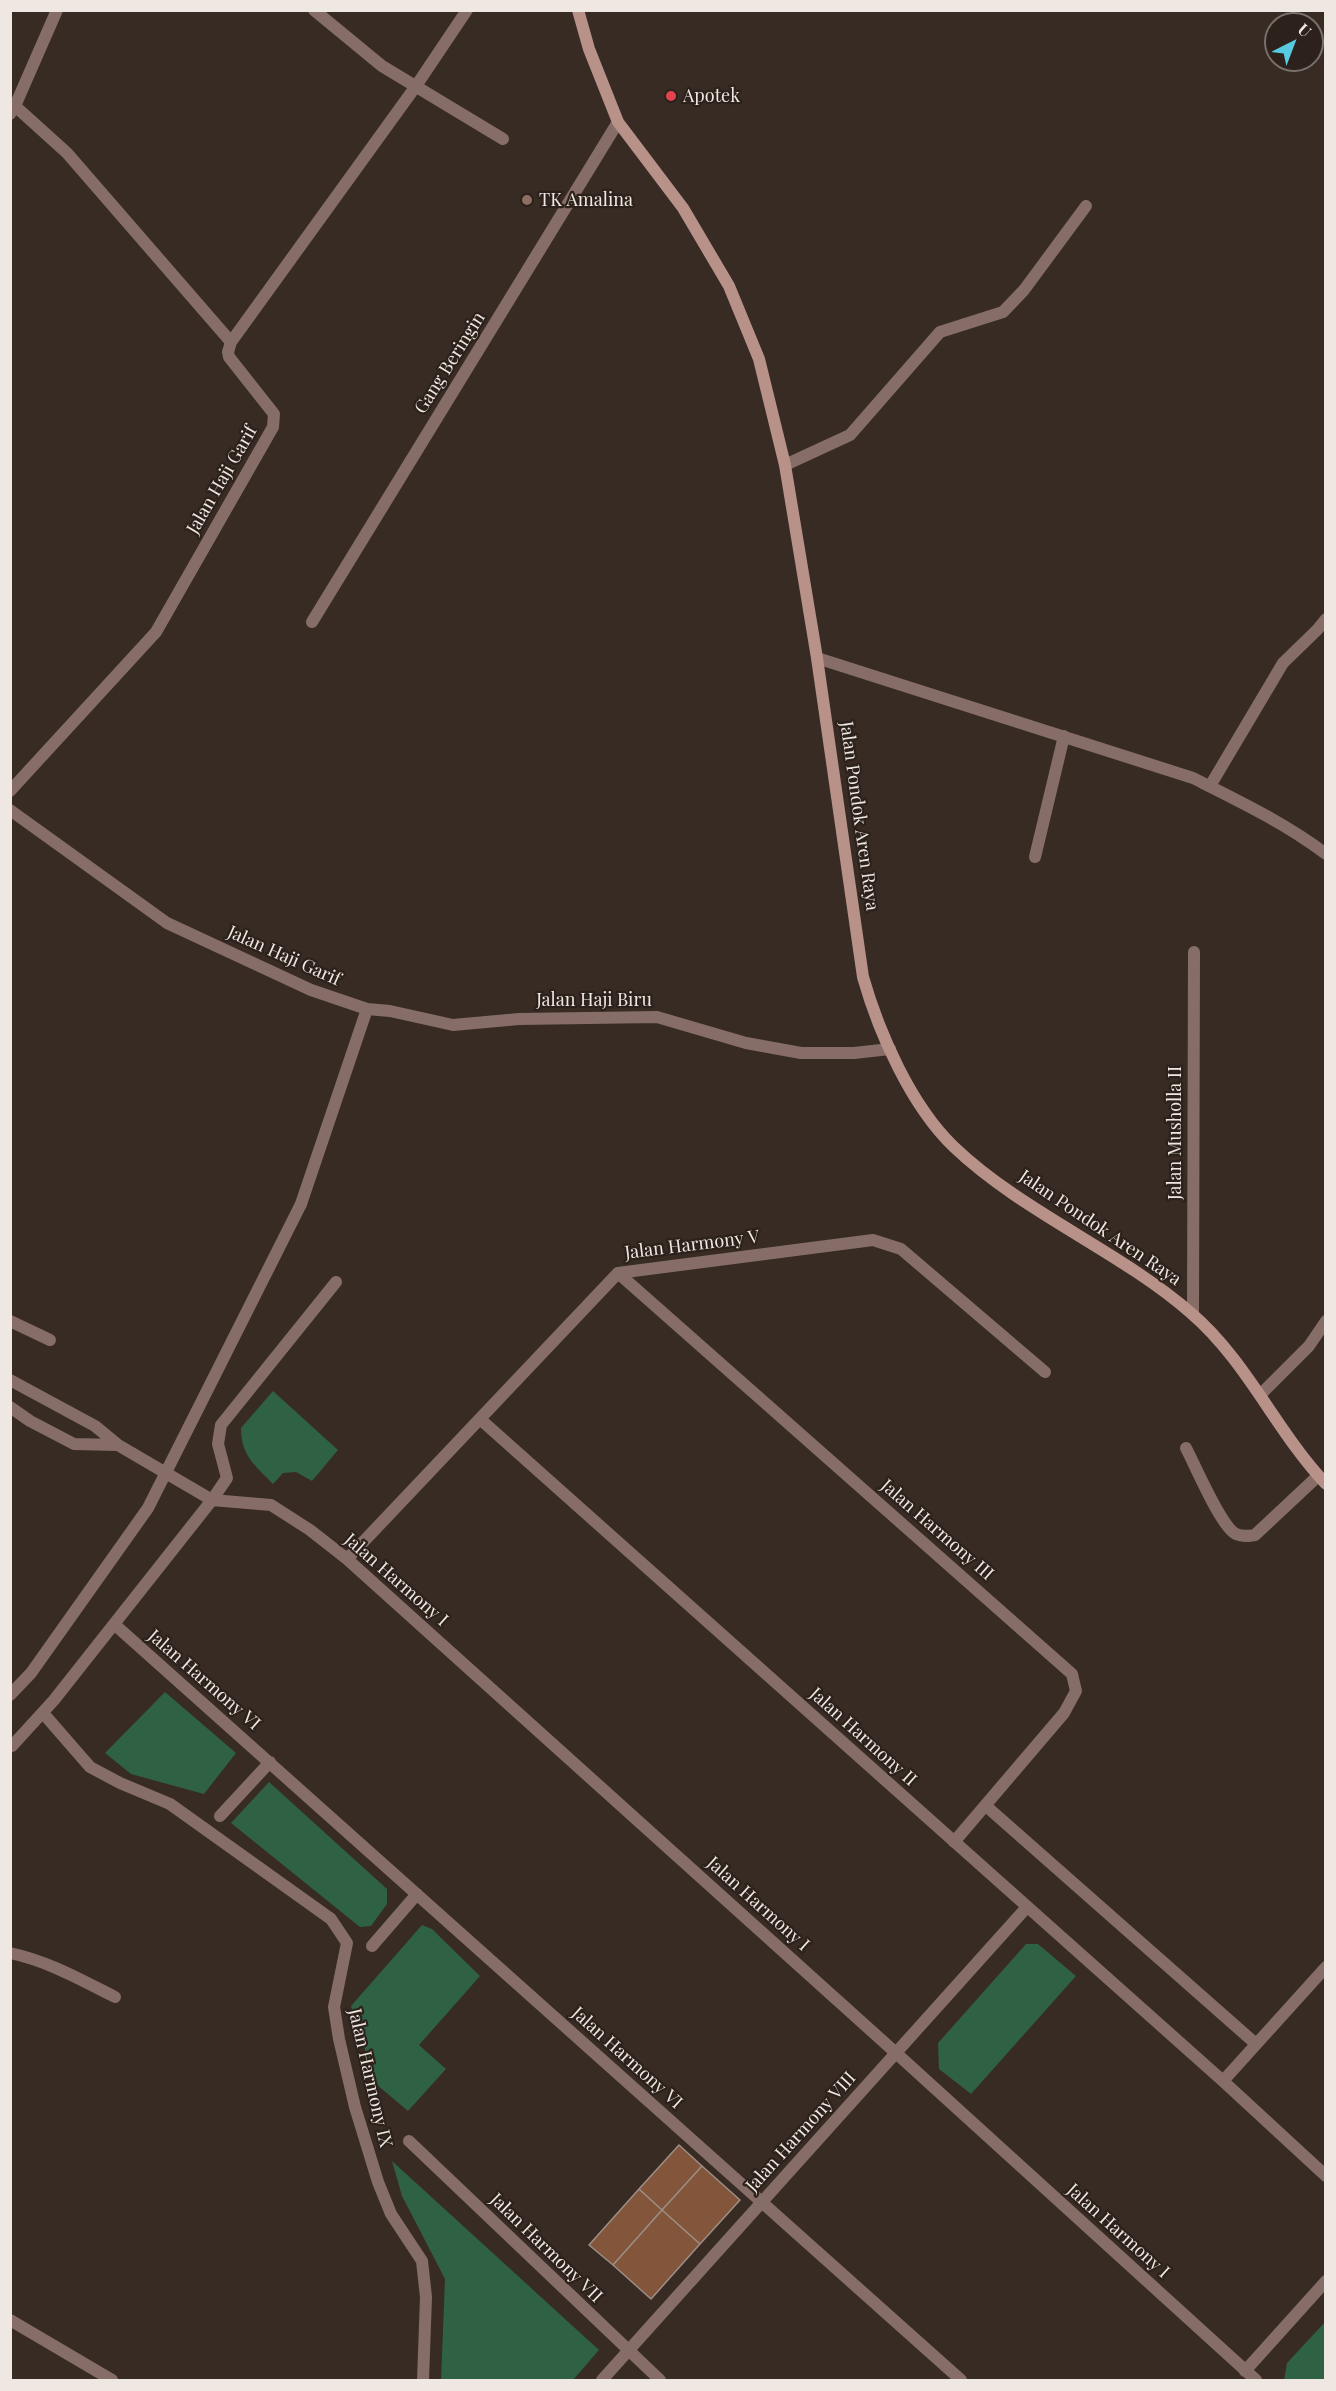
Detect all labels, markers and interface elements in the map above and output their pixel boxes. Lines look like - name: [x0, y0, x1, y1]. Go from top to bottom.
- north arrow: [1264, 12, 1324, 72]
- text: U: [1294, 18, 1316, 41]
- place label: Apotek: [683, 85, 740, 107]
- marker: Apotek: [664, 89, 678, 103]
- place label: TK Amalina: [539, 189, 633, 211]
- marker: TK Amalina: [520, 193, 534, 207]
- street label: Gang Beringin: [410, 308, 490, 418]
- street label: Jalan Haji Garif: [182, 422, 262, 538]
- street label: Jalan Pondok Aren Raya: [835, 720, 883, 912]
- street label: Jalan Haji Garif: [224, 921, 344, 991]
- street label: Jalan Haji Biru: [536, 989, 652, 1011]
- street label: Jalan Musholla II: [1164, 1066, 1186, 1200]
- street label: Jalan Pondok Aren Raya: [1015, 1166, 1185, 1290]
- street label: Jalan Harmony V: [623, 1226, 761, 1264]
- street label: Jalan Harmony III: [876, 1475, 998, 1585]
- street label: Jalan Harmony I: [340, 1529, 452, 1631]
- street label: Jalan Harmony VI: [143, 1625, 265, 1735]
- street label: Jalan Harmony II: [805, 1683, 921, 1791]
- street label: Jalan Harmony I: [702, 1852, 814, 1956]
- street label: Jalan Harmony VI: [567, 2003, 687, 2113]
- street label: Jalan Harmony IX: [344, 2006, 396, 2150]
- street label: Jalan Harmony VIII: [741, 2068, 861, 2196]
- street label: Jalan Harmony I: [1062, 2179, 1174, 2283]
- street label: Jalan Harmony VII: [485, 2189, 607, 2307]

